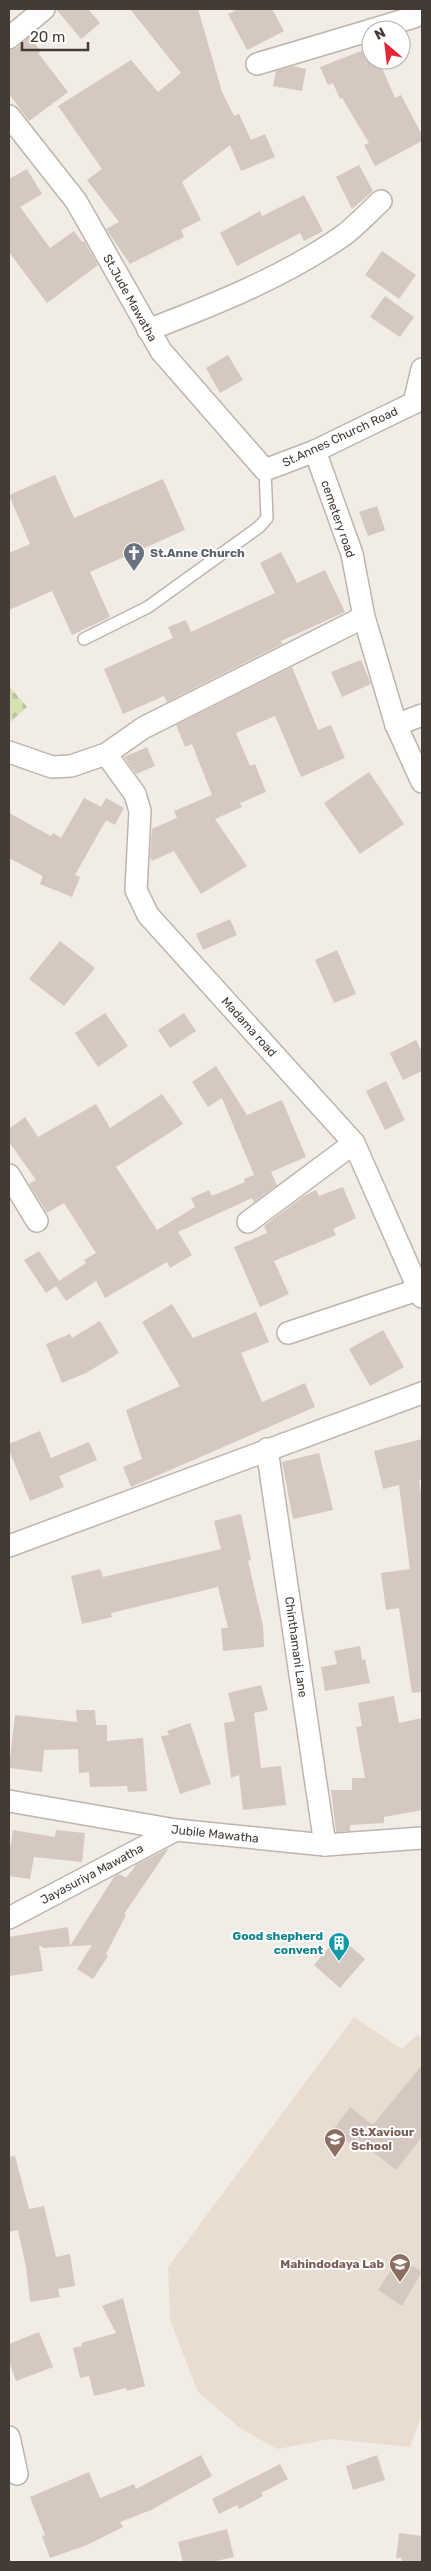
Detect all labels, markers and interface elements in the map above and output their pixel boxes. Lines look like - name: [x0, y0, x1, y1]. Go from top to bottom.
- scale bar: [22, 20, 89, 52]
- north arrow: [361, 20, 411, 70]
- text: N: [372, 24, 389, 44]
- text: 20 m: [30, 28, 65, 46]
- street label: St.Jude Mawatha: [100, 252, 160, 344]
- street label: St.Annes Church Road: [280, 404, 400, 470]
- street label: cemetery road: [318, 478, 358, 560]
- church icon: St.Anne Church: [122, 541, 146, 572]
- place label: St.Anne Church: [150, 546, 245, 560]
- street label: Madama road: [219, 994, 279, 1060]
- street label: Chinthamani Lane: [282, 1596, 310, 1699]
- street label: Jubile Mawatha: [170, 1822, 260, 1846]
- street label: Jayasuriya Mawatha: [38, 1841, 146, 1907]
- place label: Good shepherd convent: [233, 1929, 323, 1957]
- building icon: Good shepherd convent: [327, 1931, 351, 1962]
- place label: St.Xaviour School: [351, 2125, 415, 2153]
- school or university icon: St.Xaviour School: [323, 2127, 347, 2158]
- school or university icon: Mahindodaya Lab: [388, 2252, 412, 2283]
- place label: Mahindodaya Lab: [280, 2257, 384, 2271]

